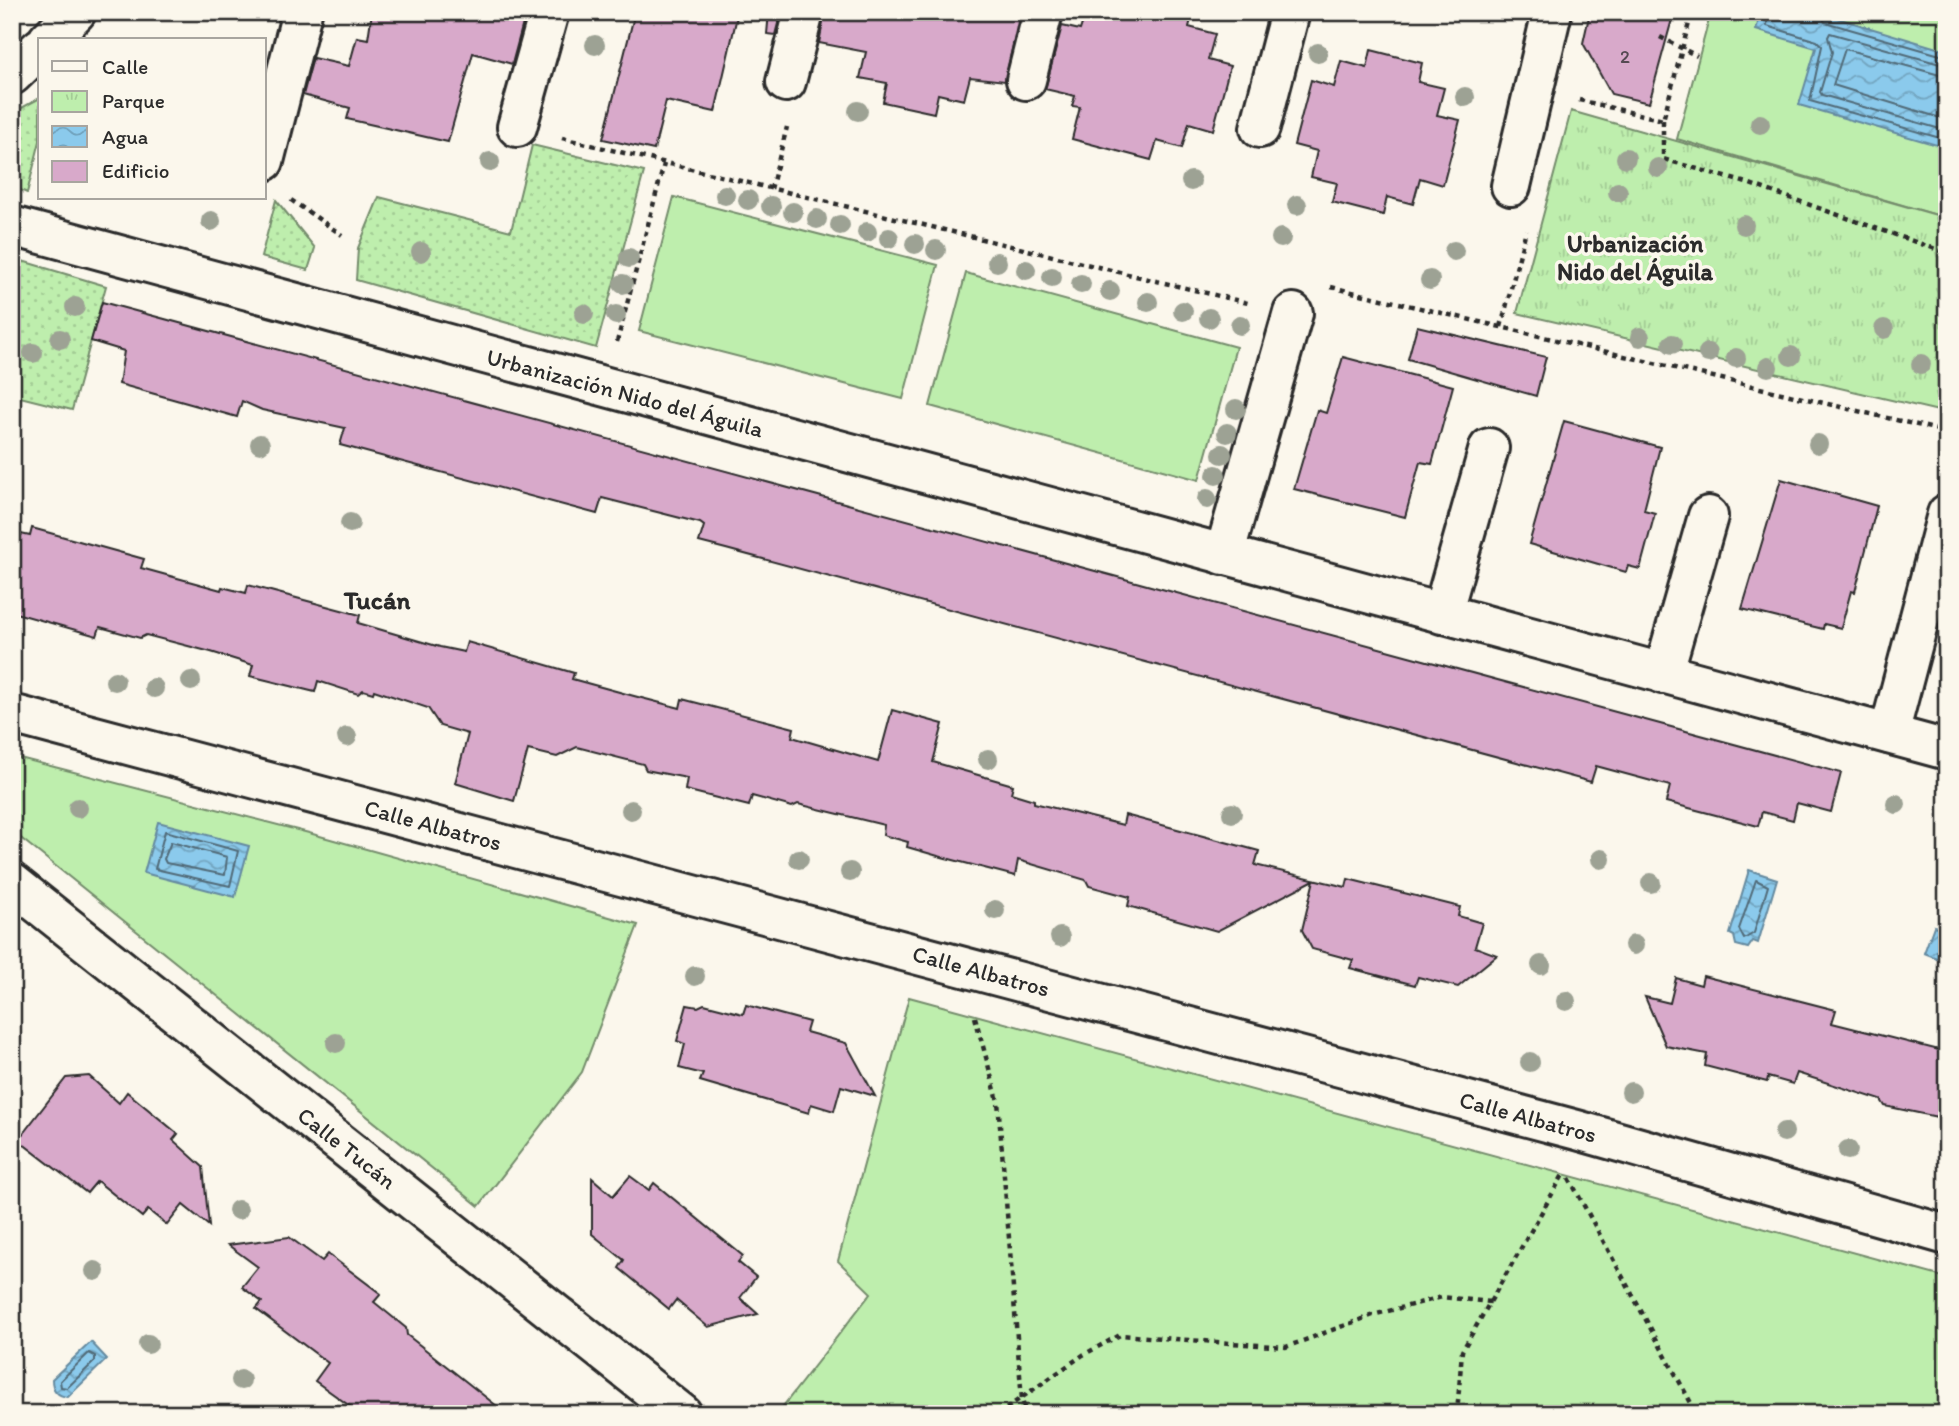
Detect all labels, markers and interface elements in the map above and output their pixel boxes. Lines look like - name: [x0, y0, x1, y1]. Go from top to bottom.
- legend: [38, 38, 266, 200]
- house number: 2: [1620, 45, 1630, 68]
- text: Calle: [102, 54, 148, 79]
- text: Parque: [102, 88, 165, 113]
- text: Agua: [102, 124, 148, 149]
- text: Edificio: [102, 158, 170, 183]
- district label: Urbanización Nido del Águila: [1557, 229, 1714, 287]
- street label: Urbanización Nido del Águila: [483, 343, 767, 443]
- district label: Tucán: [343, 584, 410, 616]
- street label: Calle Albatros: [361, 793, 505, 857]
- street label: Calle Albatros: [909, 939, 1053, 1003]
- street label: Calle Albatros: [1456, 1085, 1600, 1149]
- street label: Calle Tucán: [292, 1101, 402, 1195]

